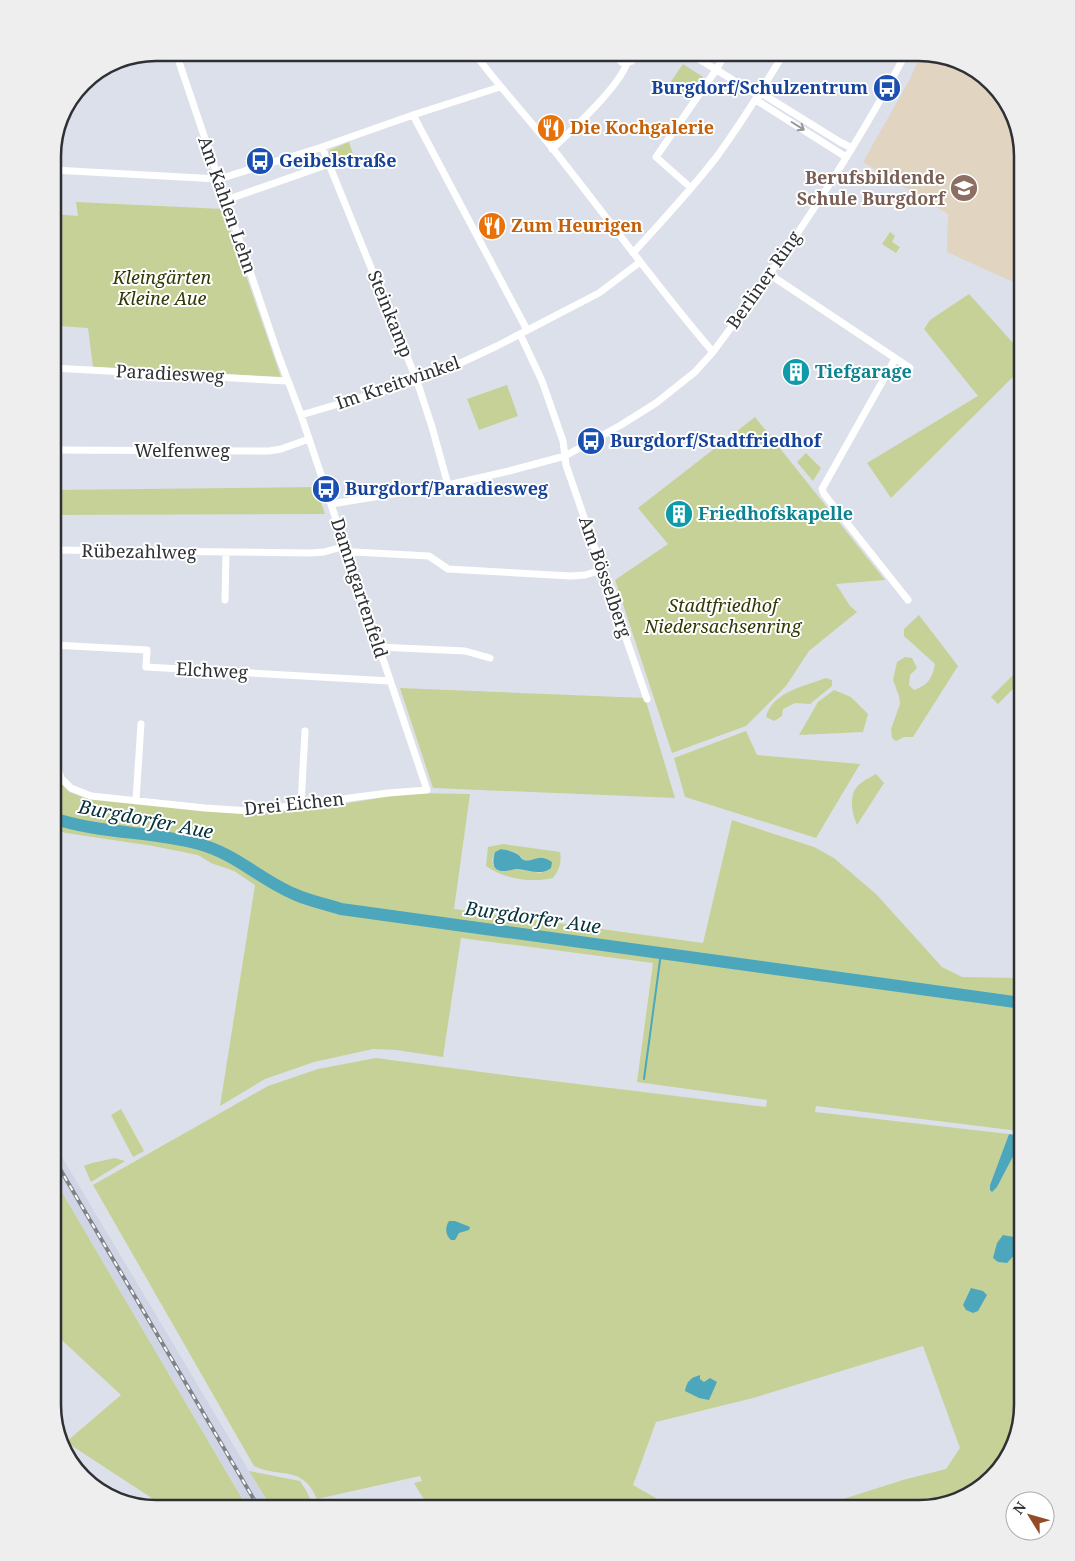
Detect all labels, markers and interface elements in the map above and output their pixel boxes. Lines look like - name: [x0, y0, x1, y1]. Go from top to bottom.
- bus stop icon: Burgdorf/Schulzentrum: [872, 73, 902, 103]
- place label: Burgdorf/Schulzentrum: [651, 75, 868, 99]
- restaurant icon: Die Kochgalerie: [536, 113, 566, 143]
- place label: Die Kochgalerie: [570, 115, 714, 139]
- one-way arrow: [790, 121, 804, 131]
- street label: Am Kahlen Lehn: [193, 133, 263, 277]
- bus stop icon: Geibelstraße: [245, 146, 275, 176]
- place label: Geibelstraße: [279, 148, 397, 172]
- place label: Berufsbildende Schule Burgdorf: [797, 165, 947, 210]
- school or university icon: Berufsbildende Schule Burgdorf: [949, 173, 979, 203]
- restaurant icon: Zum Heurigen: [477, 211, 507, 241]
- place label: Zum Heurigen: [511, 213, 643, 237]
- street label: Berliner Ring: [721, 225, 806, 333]
- park label: Kleingärten Kleine Aue: [112, 265, 211, 310]
- street label: Steinkamp: [363, 267, 419, 361]
- street label: Im Kreitwinkel: [333, 350, 463, 414]
- building icon: Tiefgarage: [781, 357, 811, 387]
- street label: Paradiesweg: [115, 358, 225, 388]
- place label: Tiefgarage: [815, 359, 912, 383]
- bus stop icon: Burgdorf/Stadtfriedhof: [576, 426, 606, 456]
- place label: Burgdorf/Stadtfriedhof: [610, 428, 823, 452]
- street label: Welfenweg: [134, 438, 230, 462]
- bus stop icon: Burgdorf/Paradiesweg: [311, 474, 341, 504]
- place label: Burgdorf/Paradiesweg: [345, 476, 549, 500]
- building icon: Friedhofskapelle: [664, 499, 694, 529]
- place label: Friedhofskapelle: [698, 501, 853, 525]
- street label: Am Bösselberg: [574, 513, 638, 641]
- street label: Dammgartenfeld: [326, 515, 394, 661]
- street label: Rübezahlweg: [81, 538, 197, 564]
- park label: Stadtfriedhof Niedersachsenring: [644, 593, 802, 638]
- street label: Elchweg: [176, 656, 249, 684]
- street label: Drei Eichen: [243, 786, 345, 820]
- water label: Burgdorfer Aue: [75, 793, 216, 845]
- water label: Burgdorfer Aue: [463, 894, 602, 939]
- north arrow: [1005, 1491, 1055, 1541]
- text: N: [1008, 1498, 1030, 1518]

